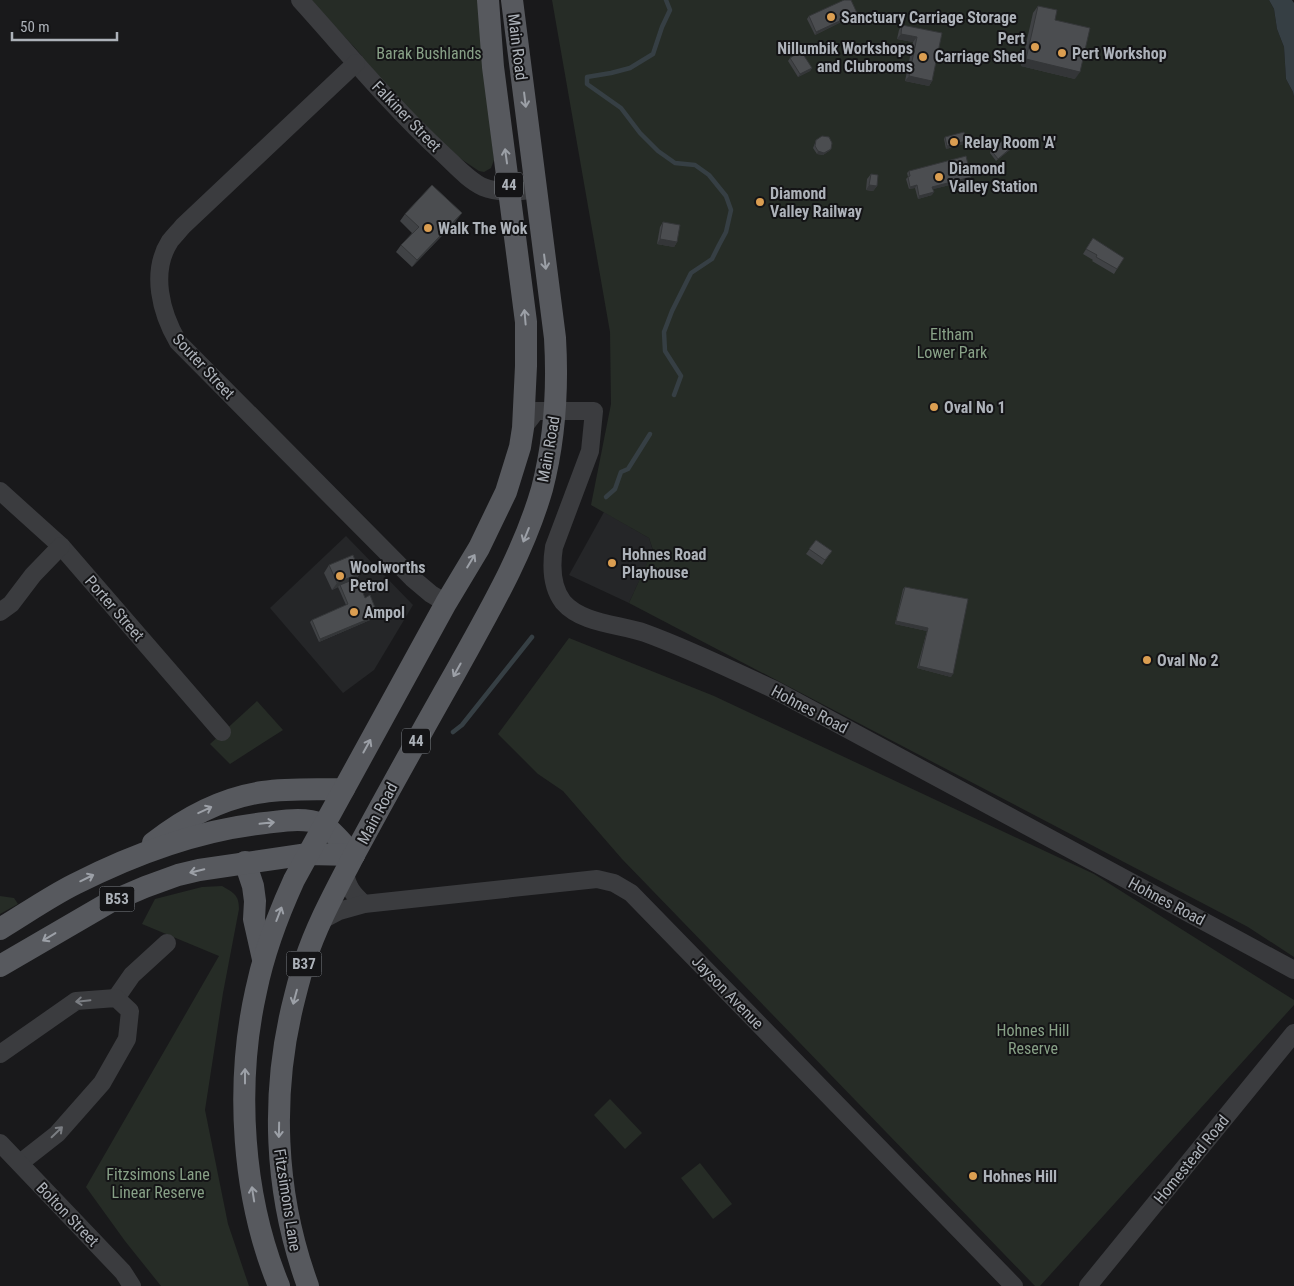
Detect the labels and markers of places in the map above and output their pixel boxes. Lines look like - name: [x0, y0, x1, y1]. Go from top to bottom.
- place label: Sanctuary Carriage Storage: [841, 8, 1017, 27]
- marker: Sanctuary Carriage Storage: [825, 11, 837, 23]
- place label: Pert Carriage Shed: [935, 29, 1025, 66]
- place label: Nillumbik Workshops and Clubrooms: [777, 39, 913, 76]
- marker: Pert Carriage Shed: [1029, 41, 1041, 53]
- place label: Pert Workshop: [1072, 44, 1167, 63]
- marker: Pert Workshop: [1056, 47, 1068, 59]
- marker: Nillumbik Workshops and Clubrooms: [917, 51, 929, 63]
- place label: Relay Room 'A': [964, 133, 1056, 152]
- marker: Relay Room 'A': [948, 136, 960, 148]
- place label: Diamond Valley Station: [949, 159, 1038, 196]
- marker: Diamond Valley Station: [933, 171, 945, 183]
- place label: Diamond Valley Railway: [770, 184, 862, 221]
- marker: Diamond Valley Railway: [754, 196, 766, 208]
- place label: Walk The Wok: [438, 219, 528, 238]
- marker: Walk The Wok: [422, 222, 434, 234]
- place label: Oval No 1: [944, 398, 1006, 417]
- marker: Oval No 1: [928, 401, 940, 413]
- place label: Hohnes Road Playhouse: [622, 545, 706, 582]
- marker: Hohnes Road Playhouse: [606, 557, 618, 569]
- place label: Woolworths Petrol: [350, 558, 426, 595]
- marker: Woolworths Petrol: [334, 570, 346, 582]
- place label: Ampol: [364, 603, 405, 622]
- marker: Ampol: [348, 606, 360, 618]
- place label: Oval No 2: [1157, 651, 1219, 670]
- marker: Oval No 2: [1141, 654, 1153, 666]
- place label: Hohnes Hill: [983, 1167, 1057, 1186]
- marker: Hohnes Hill: [967, 1170, 979, 1182]

